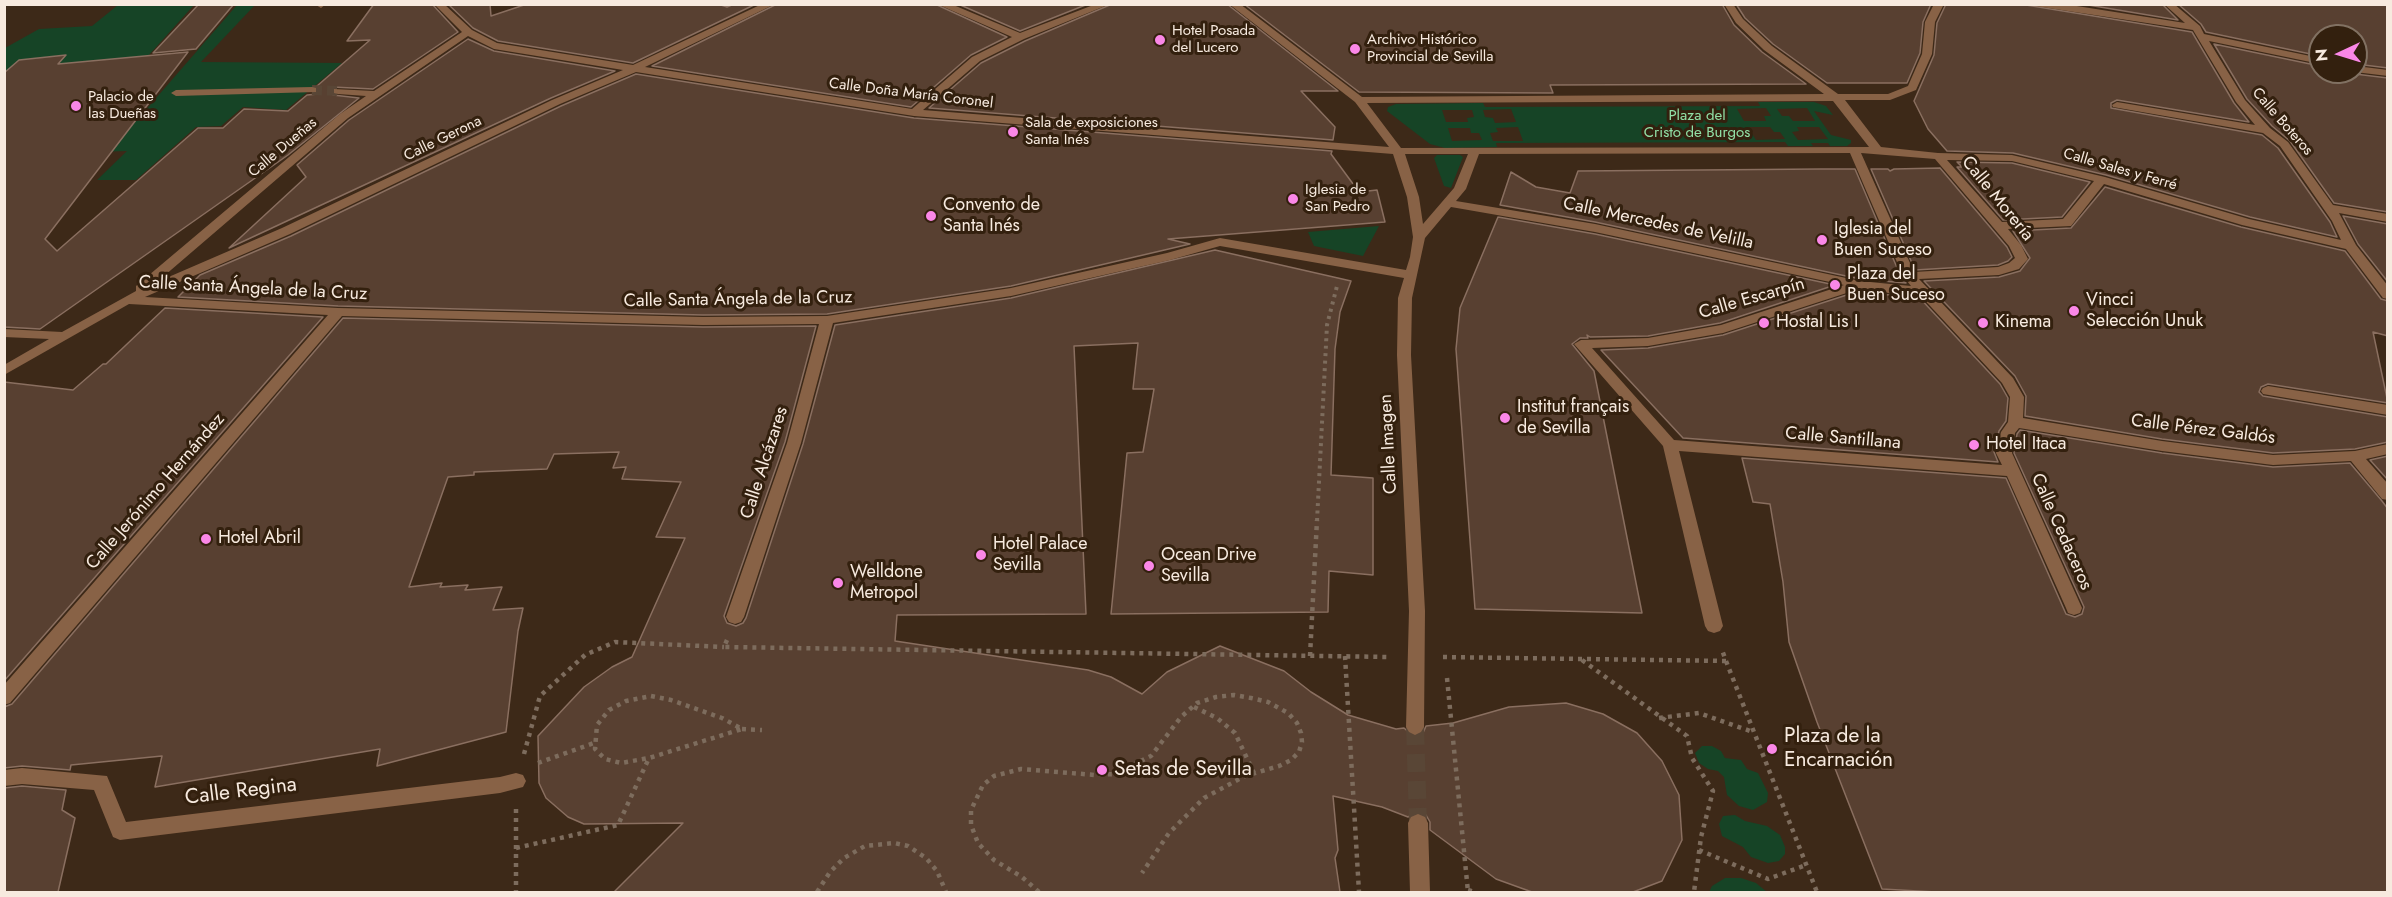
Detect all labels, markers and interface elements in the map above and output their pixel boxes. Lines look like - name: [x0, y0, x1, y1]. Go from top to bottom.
- place label: Hotel Posada del Lucero: [1172, 22, 1255, 57]
- north arrow: [2308, 24, 2368, 84]
- place label: Archivo Histórico Provincial de Sevilla: [1367, 31, 1494, 66]
- marker: Hotel Posada del Lucero: [1153, 33, 1167, 47]
- marker: Archivo Histórico Provincial de Sevilla: [1348, 42, 1362, 56]
- text: N: [2310, 48, 2333, 62]
- street label: Calle Doña María Coronel: [828, 75, 994, 113]
- street label: Calle Boteros: [2248, 85, 2316, 159]
- place label: Palacio de las Dueñas: [88, 88, 156, 123]
- marker: Palacio de las Dueñas: [69, 99, 83, 113]
- park label: Plaza del Cristo de Burgos: [1644, 107, 1750, 142]
- street label: Calle Gerona: [401, 112, 485, 166]
- street label: Calle Dueñas: [245, 114, 321, 182]
- place label: Sala de exposiciones Santa Inés: [1025, 114, 1158, 149]
- marker: Sala de exposiciones Santa Inés: [1006, 125, 1020, 139]
- street label: Calle Sales y Ferré: [2061, 145, 2179, 195]
- street label: Calle Morería: [1956, 152, 2038, 246]
- place label: Iglesia de San Pedro: [1305, 181, 1370, 216]
- marker: Iglesia de San Pedro: [1286, 192, 1300, 206]
- street label: Calle Mercedes de Velilla: [1561, 193, 1755, 255]
- place label: Convento de Santa Inés: [943, 195, 1040, 238]
- marker: Convento de Santa Inés: [924, 209, 938, 223]
- place label: Iglesia del Buen Suceso: [1834, 219, 1932, 262]
- marker: Iglesia del Buen Suceso: [1815, 233, 1829, 247]
- place label: Plaza del Buen Suceso: [1847, 264, 1945, 306]
- street label: Calle Santa Ángela de la Cruz: [138, 272, 368, 306]
- street label: Calle Escarpín: [1697, 274, 1807, 324]
- marker: Plaza del Buen Suceso: [1828, 278, 1842, 292]
- street label: Calle Santa Ángela de la Cruz: [623, 287, 853, 313]
- place label: Vincci Selección Unuk: [2086, 290, 2203, 332]
- marker: Vincci Selección Unuk: [2067, 304, 2081, 318]
- place label: Hostal Lis I: [1776, 312, 1858, 334]
- place label: Kinema: [1995, 312, 2051, 334]
- marker: Hostal Lis I: [1757, 316, 1771, 330]
- marker: Kinema: [1976, 316, 1990, 330]
- street label: Calle Imagen: [1376, 393, 1402, 495]
- place label: Institut français de Sevilla: [1517, 397, 1629, 440]
- street label: Calle Alcázares: [737, 404, 793, 522]
- street label: Calle Jerónimo Hernández: [82, 409, 230, 575]
- street label: Calle Pérez Galdós: [2130, 410, 2276, 450]
- marker: Institut français de Sevilla: [1498, 411, 1512, 425]
- street label: Calle Santillana: [1784, 423, 1902, 455]
- place label: Hotel Itaca: [1986, 434, 2066, 456]
- marker: Hotel Itaca: [1967, 438, 1981, 452]
- street label: Calle Cedaceros: [2026, 470, 2096, 594]
- place label: Hotel Abril: [218, 528, 301, 550]
- marker: Hotel Abril: [199, 532, 213, 546]
- place label: Hotel Palace Sevilla: [993, 534, 1087, 576]
- place label: Ocean Drive Sevilla: [1161, 545, 1257, 588]
- marker: Hotel Palace Sevilla: [974, 548, 988, 562]
- marker: Ocean Drive Sevilla: [1142, 559, 1156, 573]
- place label: Welldone Metropol: [850, 562, 923, 604]
- marker: Welldone Metropol: [831, 576, 845, 590]
- place label: Plaza de la Encarnación: [1784, 724, 1893, 774]
- marker: Plaza de la Encarnación: [1765, 742, 1779, 756]
- place label: Setas de Sevilla: [1114, 757, 1252, 783]
- marker: Setas de Sevilla: [1095, 763, 1109, 777]
- street label: Calle Regina: [184, 773, 298, 811]

